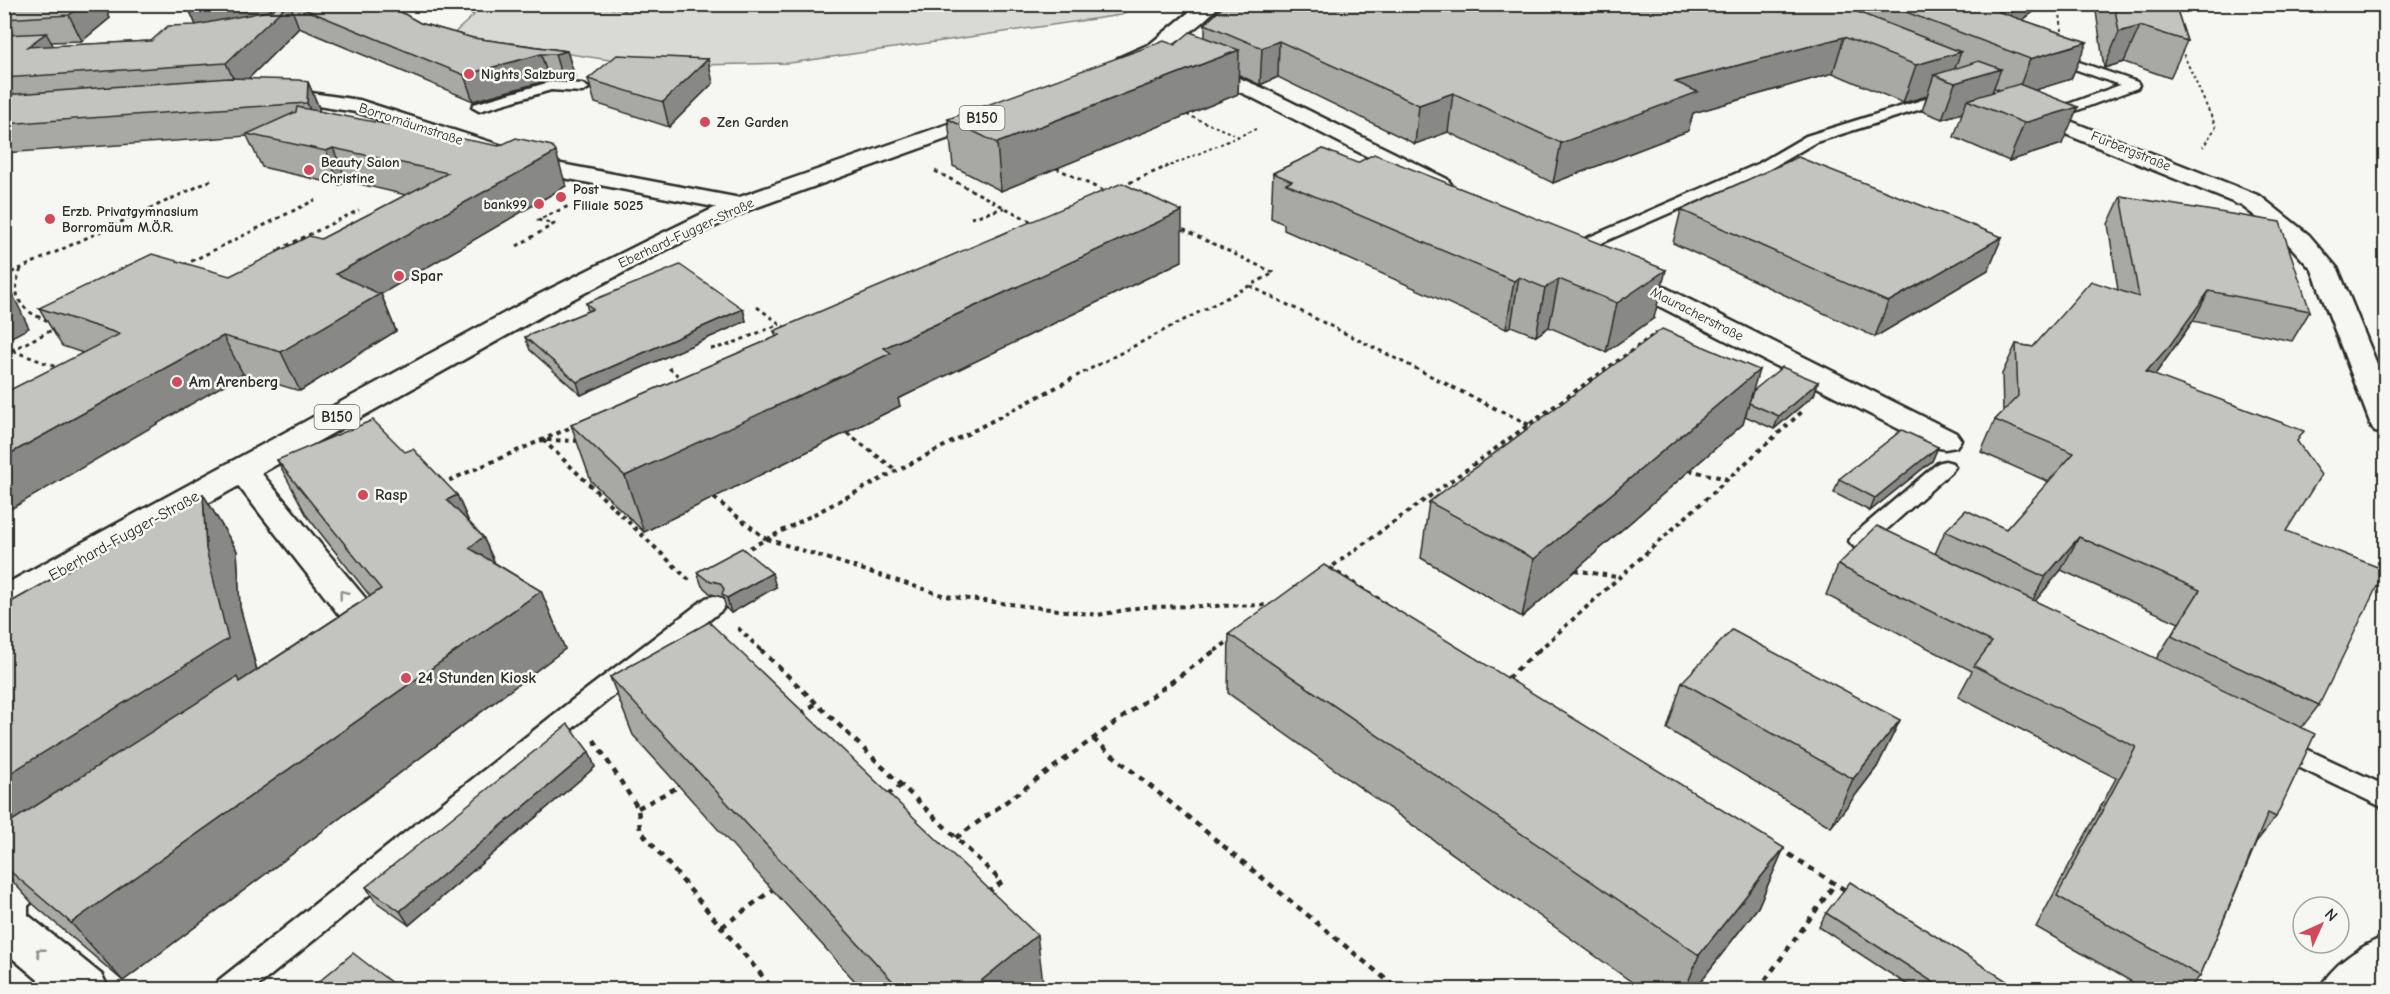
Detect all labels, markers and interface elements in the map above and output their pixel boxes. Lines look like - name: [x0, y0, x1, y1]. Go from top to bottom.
- place label: Nights Salzburg: [481, 66, 576, 83]
- marker: Nights Salzburg: [462, 67, 476, 81]
- street label: Borromäumstraße: [357, 99, 465, 149]
- road number: B150: [960, 106, 1004, 130]
- place label: Zen Garden: [717, 114, 789, 131]
- marker: Zen Garden: [698, 115, 712, 129]
- street label: Fürbergstraße: [2089, 127, 2173, 175]
- place label: Beauty Salon Christine: [321, 154, 400, 187]
- marker: Beauty Salon Christine: [302, 163, 316, 177]
- place label: Post Filiale 5025: [573, 181, 643, 214]
- marker: Post Filiale 5025: [554, 190, 568, 204]
- street label: Eberhard-Fugger-Straße: [615, 194, 757, 272]
- place label: bank99: [483, 196, 527, 213]
- marker: bank99: [532, 197, 546, 211]
- place label: Erzb. Privatgymnasium Borromäum M.Ö.R.: [62, 203, 198, 236]
- marker: Erzb. Privatgymnasium Borromäum M.Ö.R.: [43, 212, 57, 226]
- place label: Spar: [411, 267, 443, 285]
- marker: Spar: [392, 269, 406, 283]
- street label: Mauracherstraße: [1648, 283, 1746, 345]
- place label: Am Arenberg: [189, 373, 279, 391]
- marker: Am Arenberg: [170, 375, 184, 389]
- road number: B150: [314, 405, 360, 429]
- place label: Rasp: [375, 486, 408, 504]
- street label: Eberhard-Fugger-Straße: [46, 487, 202, 585]
- marker: Rasp: [356, 488, 370, 502]
- one-way arrow: [339, 590, 350, 601]
- place label: 24 Stunden Kiosk: [418, 669, 536, 687]
- marker: 24 Stunden Kiosk: [399, 671, 413, 685]
- north arrow: [2291, 895, 2351, 955]
- text: N: [2321, 905, 2341, 925]
- one-way arrow: [36, 949, 47, 960]

